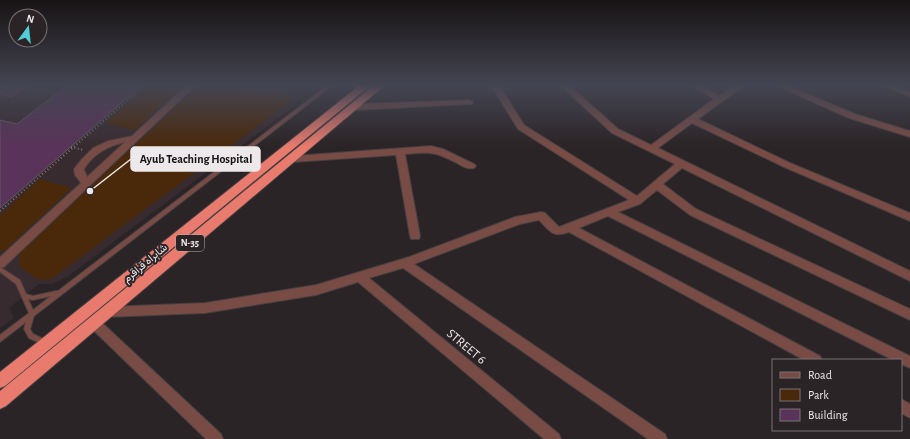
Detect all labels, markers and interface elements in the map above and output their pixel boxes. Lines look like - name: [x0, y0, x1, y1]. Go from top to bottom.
- north arrow: [8, 8, 48, 48]
- text: N: [25, 13, 36, 25]
- callout: Ayub Teaching Hospital: [131, 147, 260, 171]
- text: Ayub Teaching Hospital: [140, 153, 252, 166]
- road number: N-35: [176, 235, 204, 251]
- street label: شاہراہ قراقرم: [121, 241, 171, 286]
- street label: STREET 6: [444, 327, 488, 367]
- legend: [772, 359, 902, 431]
- text: Road: [808, 369, 832, 381]
- text: Park: [808, 389, 829, 401]
- text: Building: [808, 409, 848, 421]

